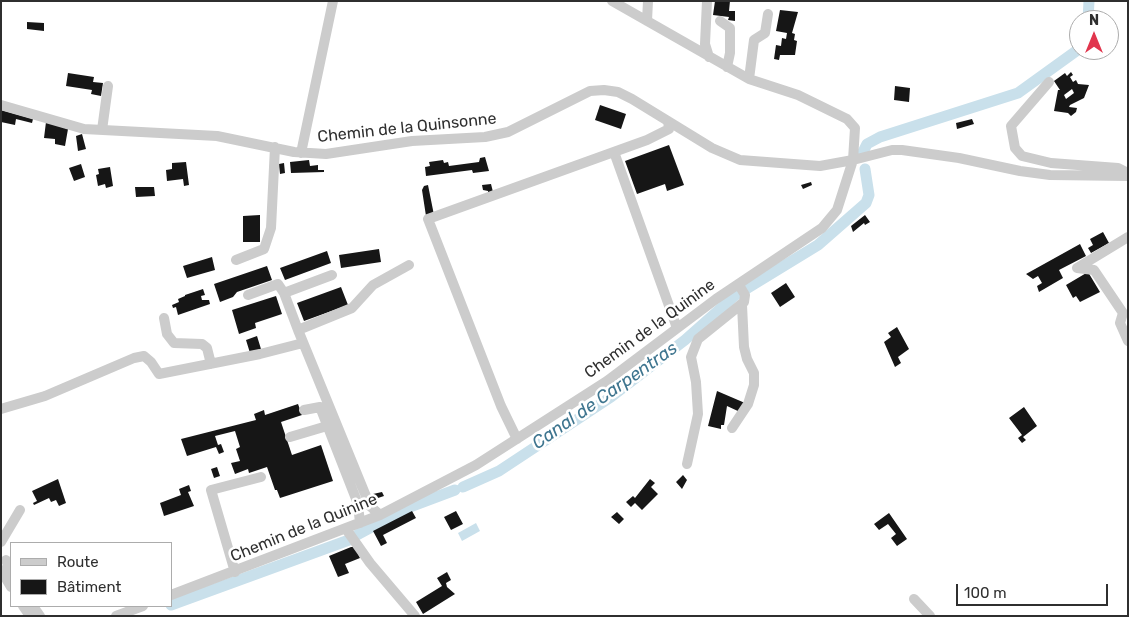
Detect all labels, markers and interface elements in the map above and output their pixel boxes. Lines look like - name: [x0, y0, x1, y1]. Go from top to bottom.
- north arrow: [1069, 10, 1119, 60]
- text: N: [1089, 12, 1099, 29]
- street label: Chemin de la Quinsonne: [317, 109, 497, 147]
- street label: Chemin de la Quinine: [581, 275, 719, 383]
- water label: Canal de Carpentras: [528, 338, 682, 454]
- street label: Chemin de la Quinine: [228, 490, 380, 566]
- legend: [10, 542, 172, 607]
- text: Route: [57, 553, 99, 571]
- scale bar: [959, 574, 1112, 606]
- text: Bâtiment: [57, 578, 121, 596]
- text: 100 m: [964, 584, 1006, 602]

